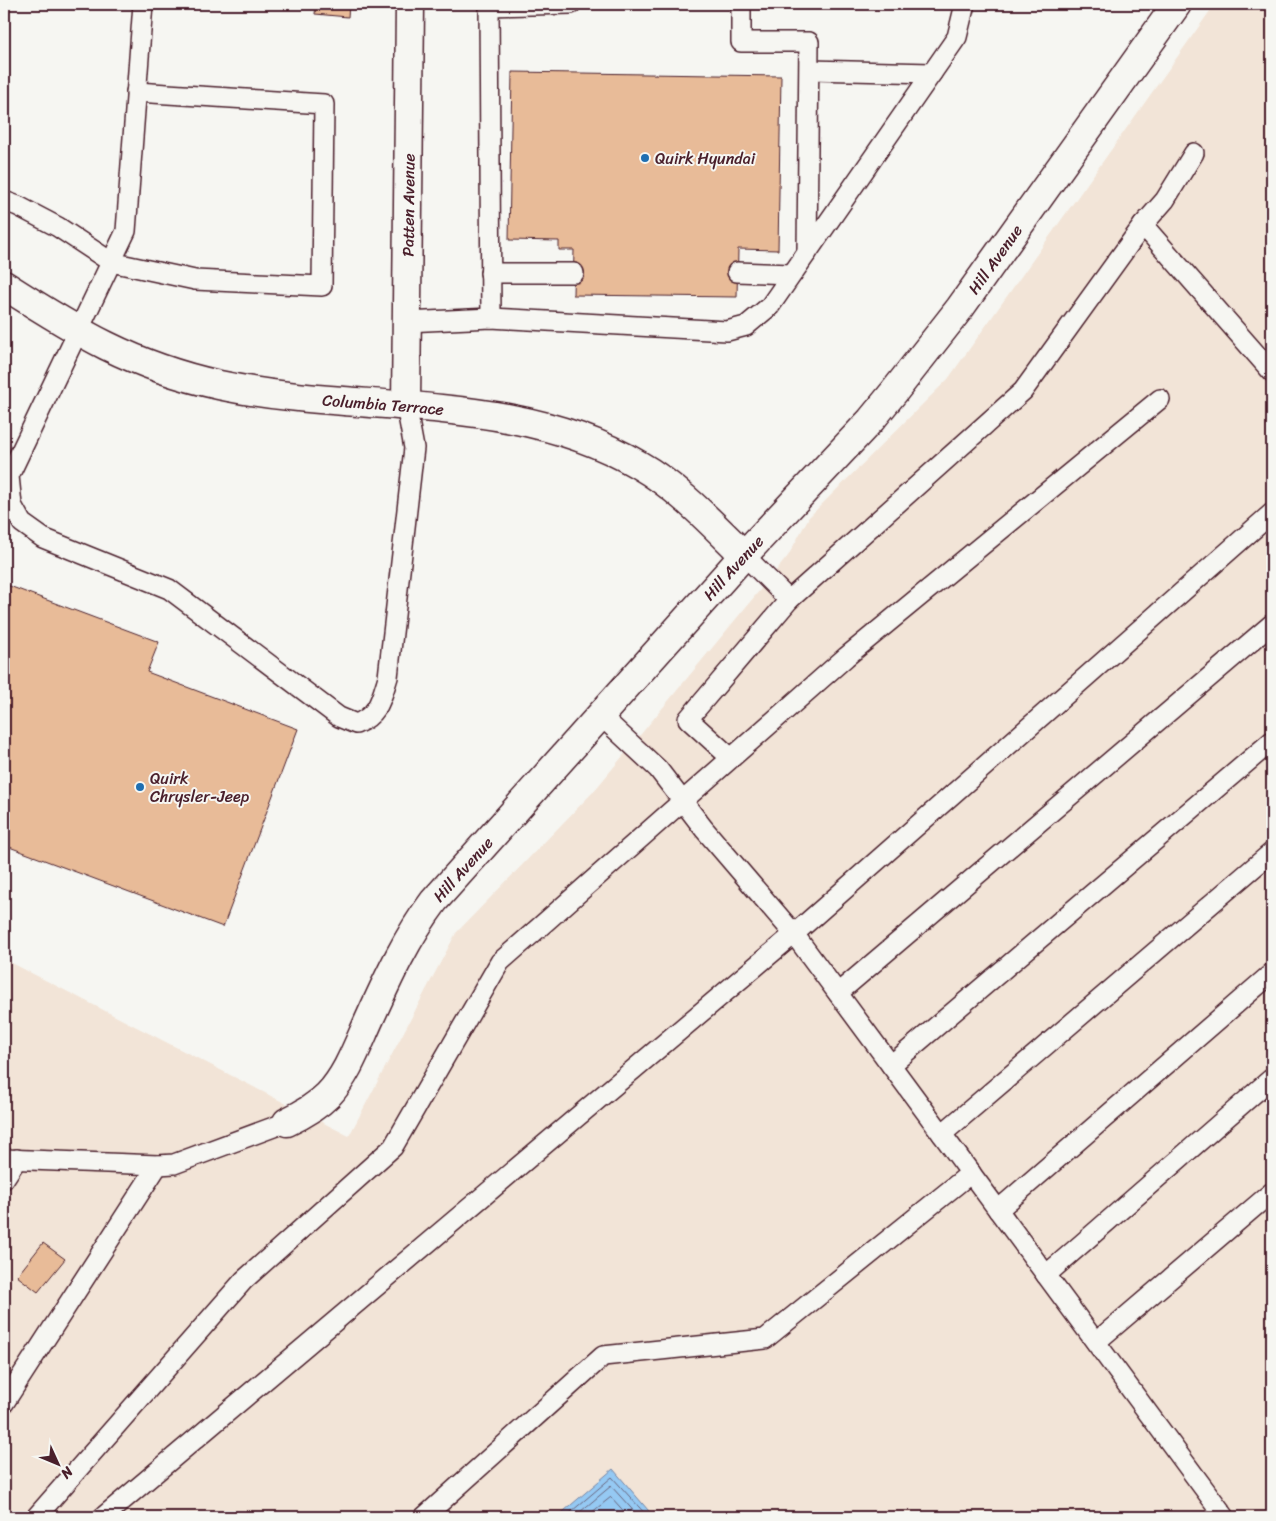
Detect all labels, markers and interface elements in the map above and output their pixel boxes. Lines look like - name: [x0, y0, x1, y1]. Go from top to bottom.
- place label: Quirk Hyundai: [655, 144, 756, 173]
- marker: Quirk Hyundai: [639, 152, 651, 164]
- street label: Patten Avenue: [393, 153, 424, 257]
- street label: Hill Avenue: [960, 218, 1030, 301]
- street label: Columbia Terrace: [321, 385, 445, 424]
- street label: Hill Avenue: [696, 528, 771, 607]
- place label: Quirk Chrysler-Jeep: [150, 764, 250, 811]
- marker: Quirk Chrysler-Jeep: [134, 781, 146, 793]
- street label: Hill Avenue: [425, 830, 501, 909]
- north arrow: [32, 1438, 82, 1488]
- text: N: [54, 1460, 80, 1485]

